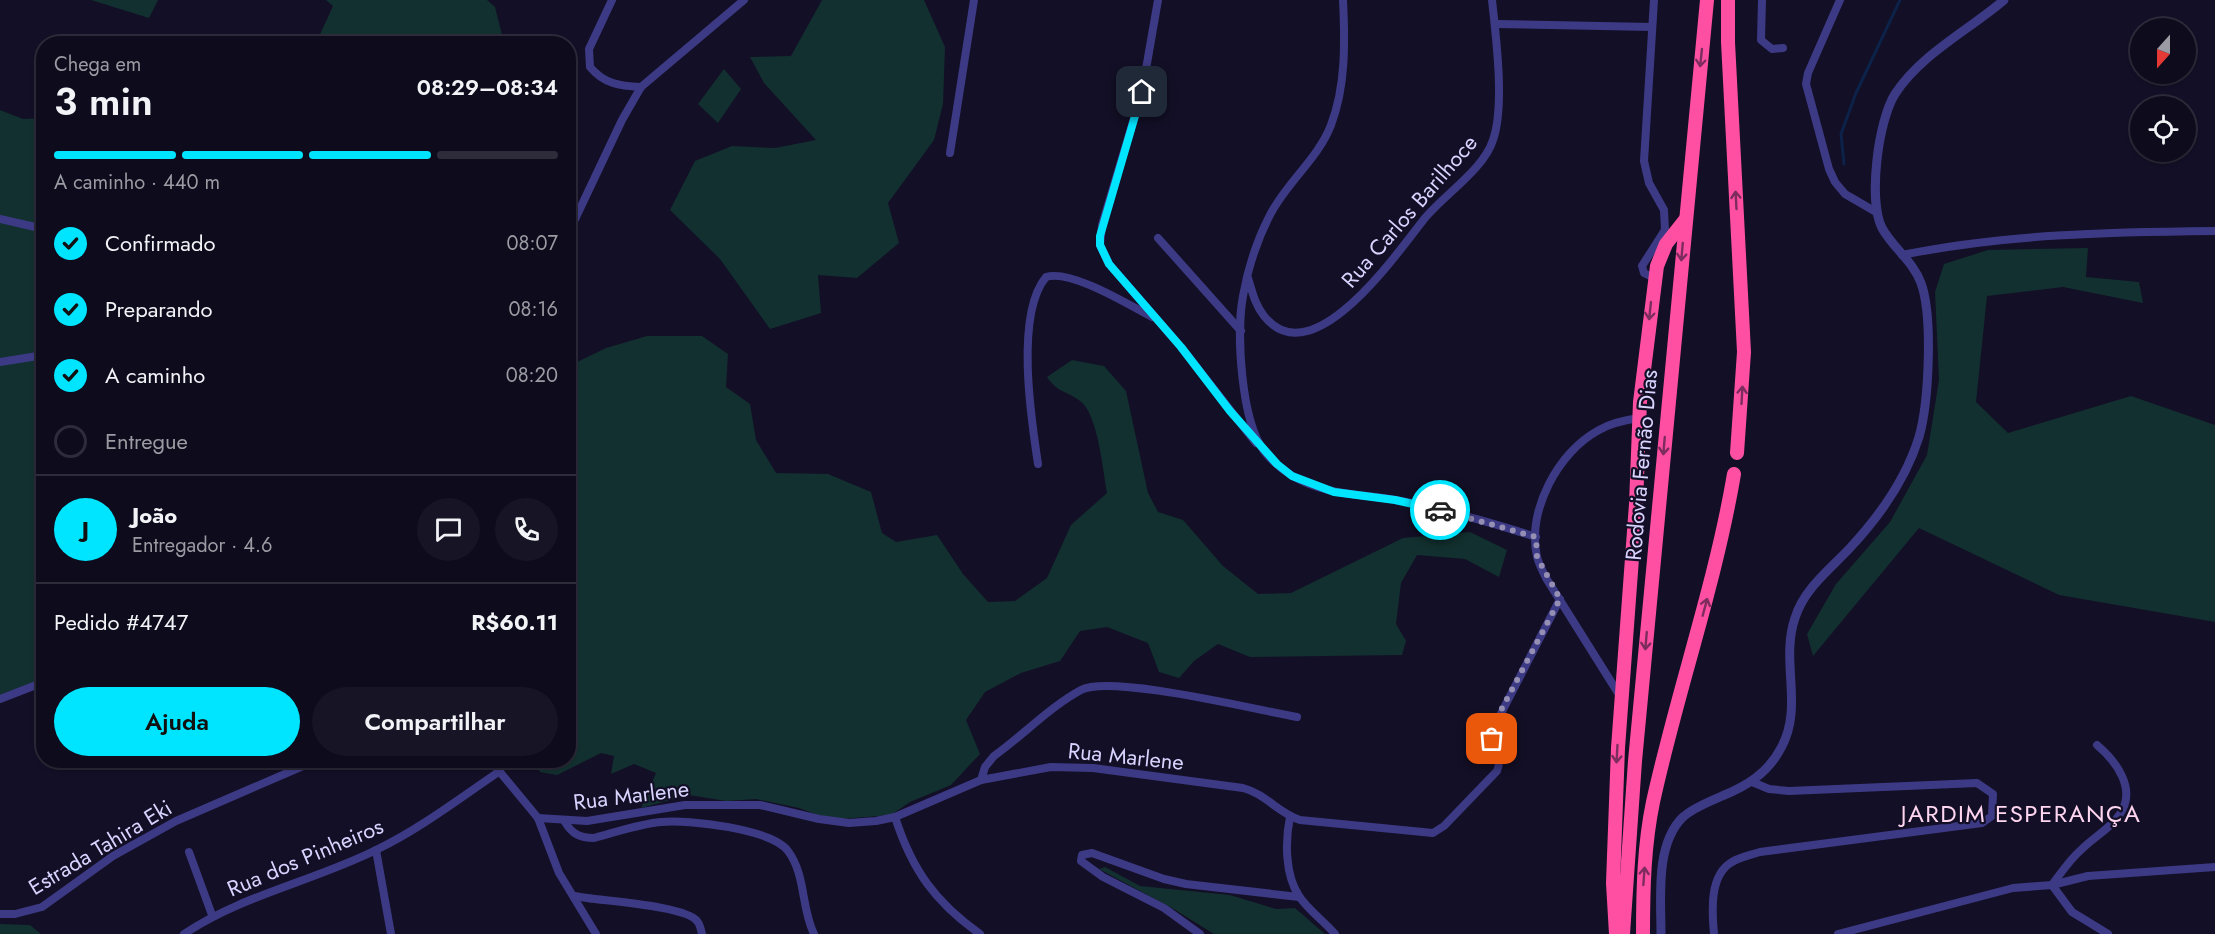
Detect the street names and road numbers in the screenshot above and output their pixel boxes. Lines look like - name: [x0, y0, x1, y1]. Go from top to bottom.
- street label: Rua Carlos Barilhoce: [1333, 128, 1485, 294]
- street label: Rodovia Fernão Dias: [1617, 368, 1665, 562]
- street label: Rua Marlene: [1067, 734, 1185, 778]
- street label: Rua Marlene: [571, 772, 691, 818]
- street label: Estrada Tahira Eki: [22, 792, 178, 902]
- street label: Rua dos Pinheiros: [222, 810, 388, 904]

